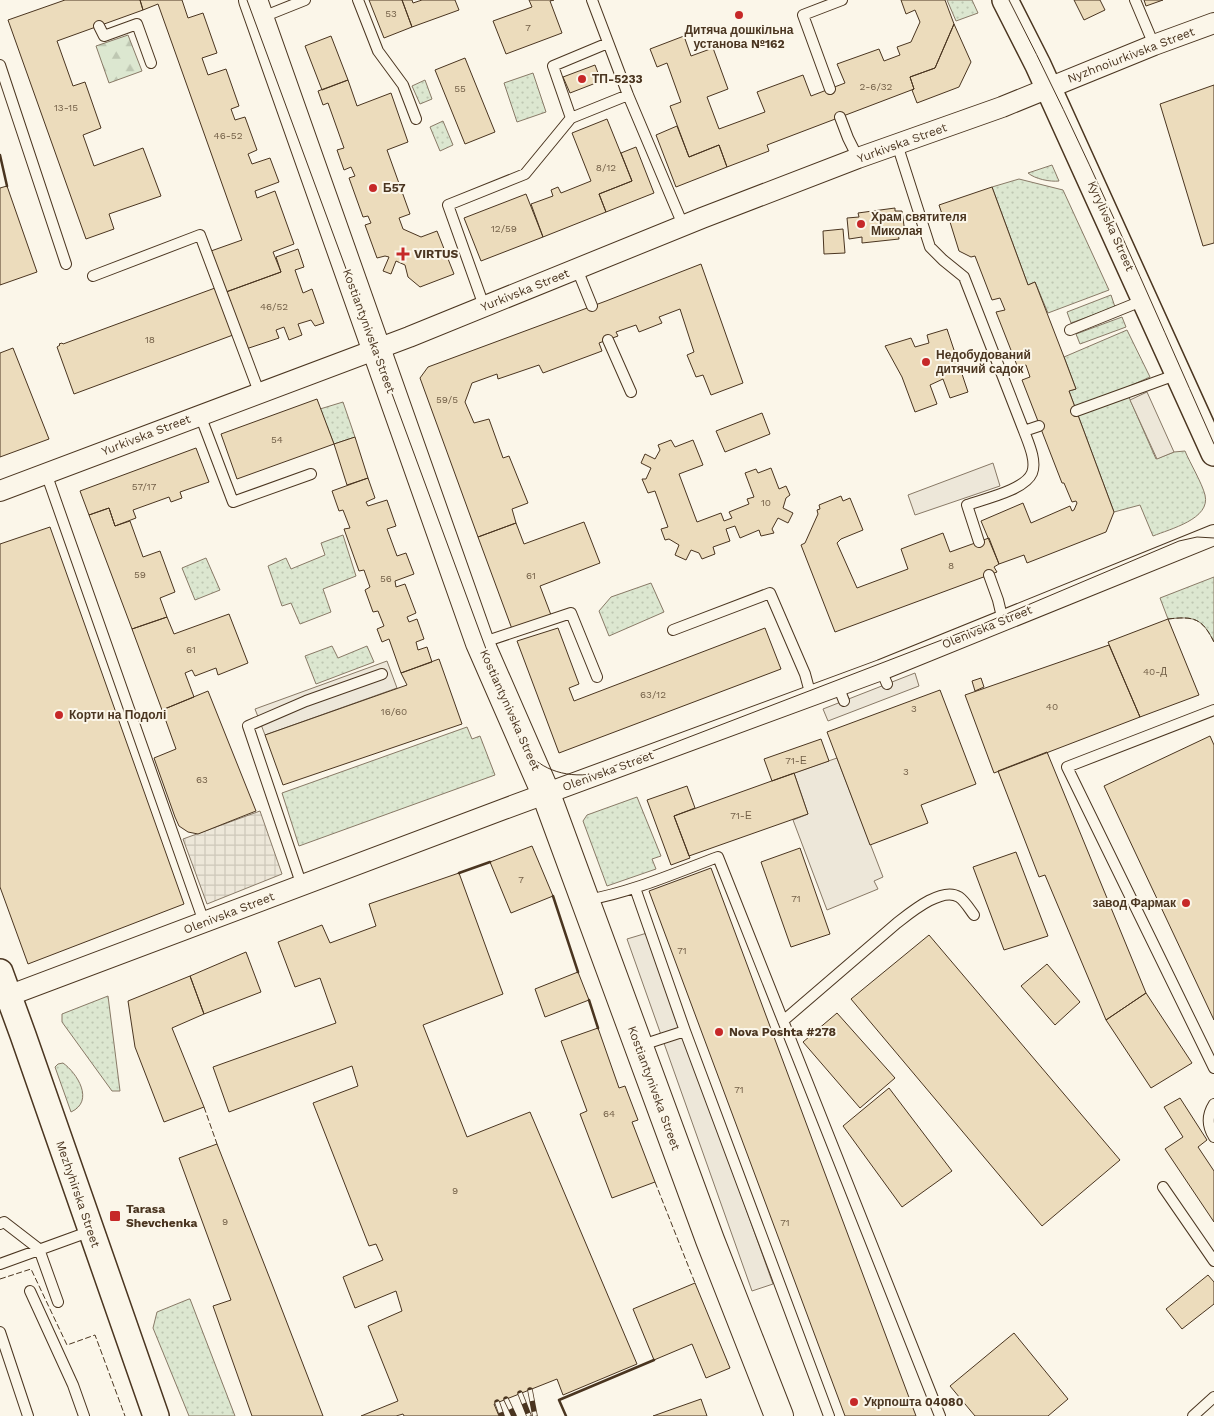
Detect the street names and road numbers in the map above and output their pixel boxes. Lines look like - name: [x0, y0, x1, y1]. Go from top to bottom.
- street label: Nyzhnoiurkivska Street: [1066, 24, 1196, 86]
- street label: Yurkivska Street: [855, 120, 949, 166]
- street label: Kyrylivska Street: [1085, 179, 1137, 273]
- street label: Yurkivska Street: [479, 266, 571, 314]
- street label: Kostiantynivska Street: [340, 267, 398, 395]
- street label: Yurkivska Street: [99, 412, 193, 458]
- street label: Olenivska Street: [940, 603, 1034, 651]
- street label: Kostiantynivska Street: [477, 647, 543, 773]
- street label: Olenivska Street: [560, 748, 656, 794]
- street label: Olenivska Street: [182, 889, 276, 937]
- street label: Kostiantynivska Street: [625, 1024, 683, 1152]
- street label: Mezhyhirska Street: [53, 1139, 103, 1249]

